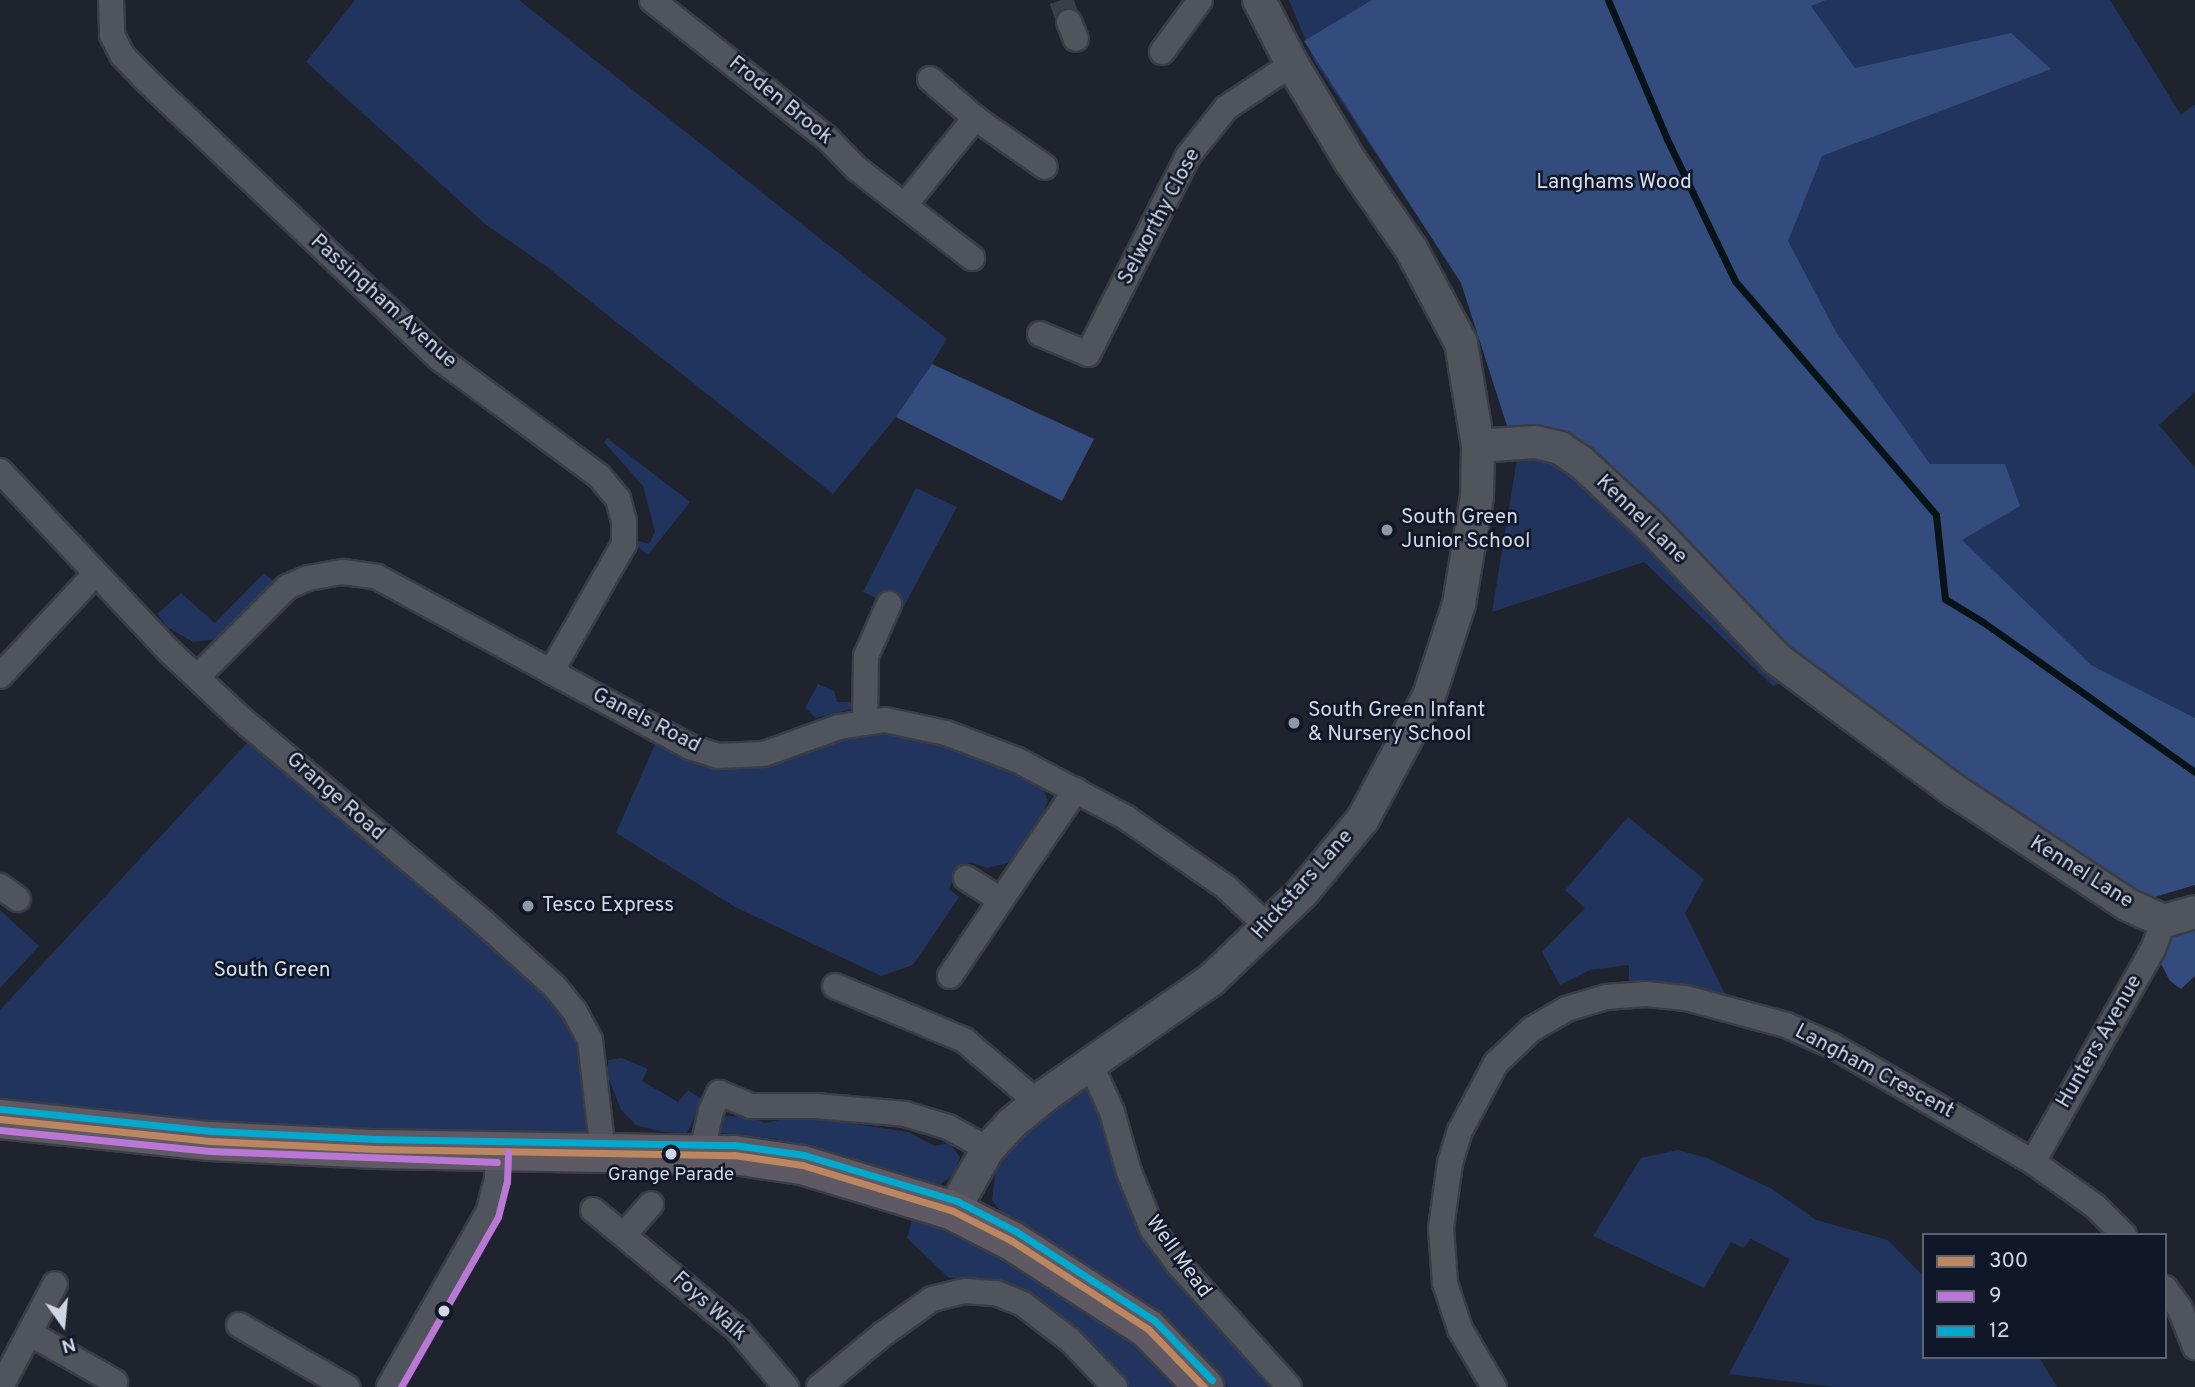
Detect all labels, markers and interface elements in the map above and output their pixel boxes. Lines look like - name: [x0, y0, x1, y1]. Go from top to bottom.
- street label: Froden Brook: [723, 51, 837, 151]
- street label: Selworthy Close: [1113, 145, 1207, 289]
- park label: Langhams Wood: [1536, 170, 1692, 196]
- street label: Passingham Avenue: [304, 229, 462, 375]
- street label: Kennel Lane: [1590, 470, 1692, 570]
- place label: South Green Junior School: [1401, 505, 1530, 555]
- marker: South Green Junior School: [1379, 522, 1395, 538]
- street label: Ganels Road: [588, 683, 704, 759]
- place label: South Green Infant & Nursery School: [1308, 698, 1485, 748]
- marker: South Green Infant & Nursery School: [1286, 715, 1302, 731]
- street label: Grange Road: [281, 747, 389, 847]
- street label: Hickstars Lane: [1247, 825, 1359, 945]
- street label: Kennel Lane: [2025, 831, 2137, 915]
- place label: Tesco Express: [542, 893, 674, 919]
- marker: Tesco Express: [520, 898, 536, 914]
- park label: South Green: [213, 958, 331, 984]
- street label: Hunters Avenue: [2051, 971, 2149, 1113]
- street label: Langham Crescent: [1790, 1019, 1958, 1125]
- marker: Grange Parade: [664, 1147, 678, 1161]
- place label: Grange Parade: [608, 1165, 734, 1187]
- street label: Well Mead: [1140, 1211, 1216, 1303]
- legend: [1922, 1233, 2167, 1359]
- text: 300: [1989, 1248, 2028, 1275]
- street label: Foys Walk: [666, 1267, 752, 1347]
- text: 9: [1989, 1283, 2002, 1310]
- north arrow: [28, 1289, 98, 1359]
- unlabelled marker: [437, 1304, 451, 1318]
- text: 12: [1989, 1318, 2010, 1345]
- text: N: [59, 1331, 78, 1358]

